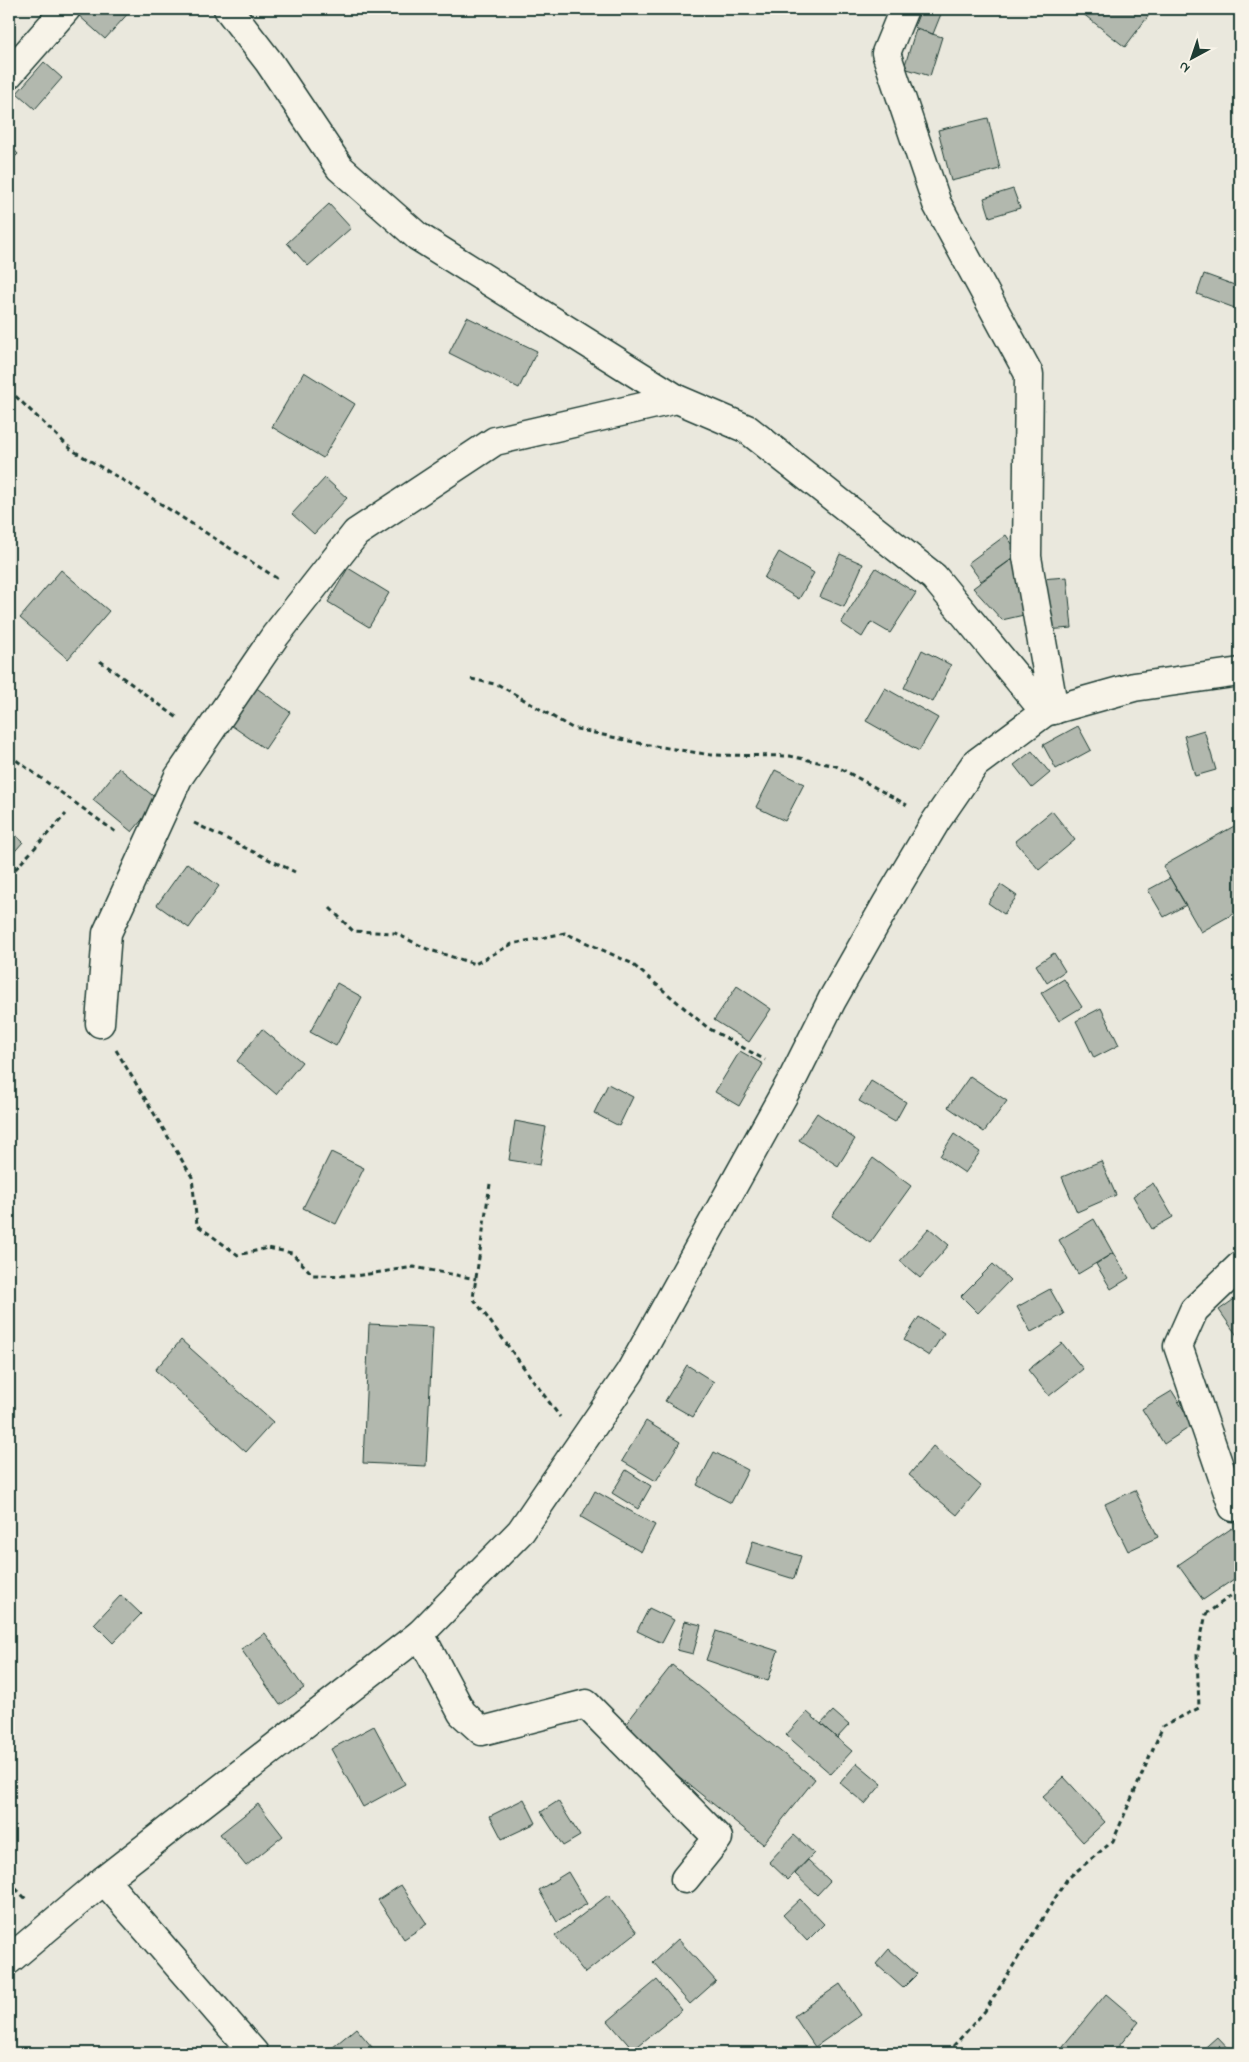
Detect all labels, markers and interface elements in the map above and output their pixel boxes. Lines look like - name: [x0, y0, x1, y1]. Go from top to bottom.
- north arrow: [1166, 32, 1216, 82]
- text: N: [1174, 56, 1195, 78]

